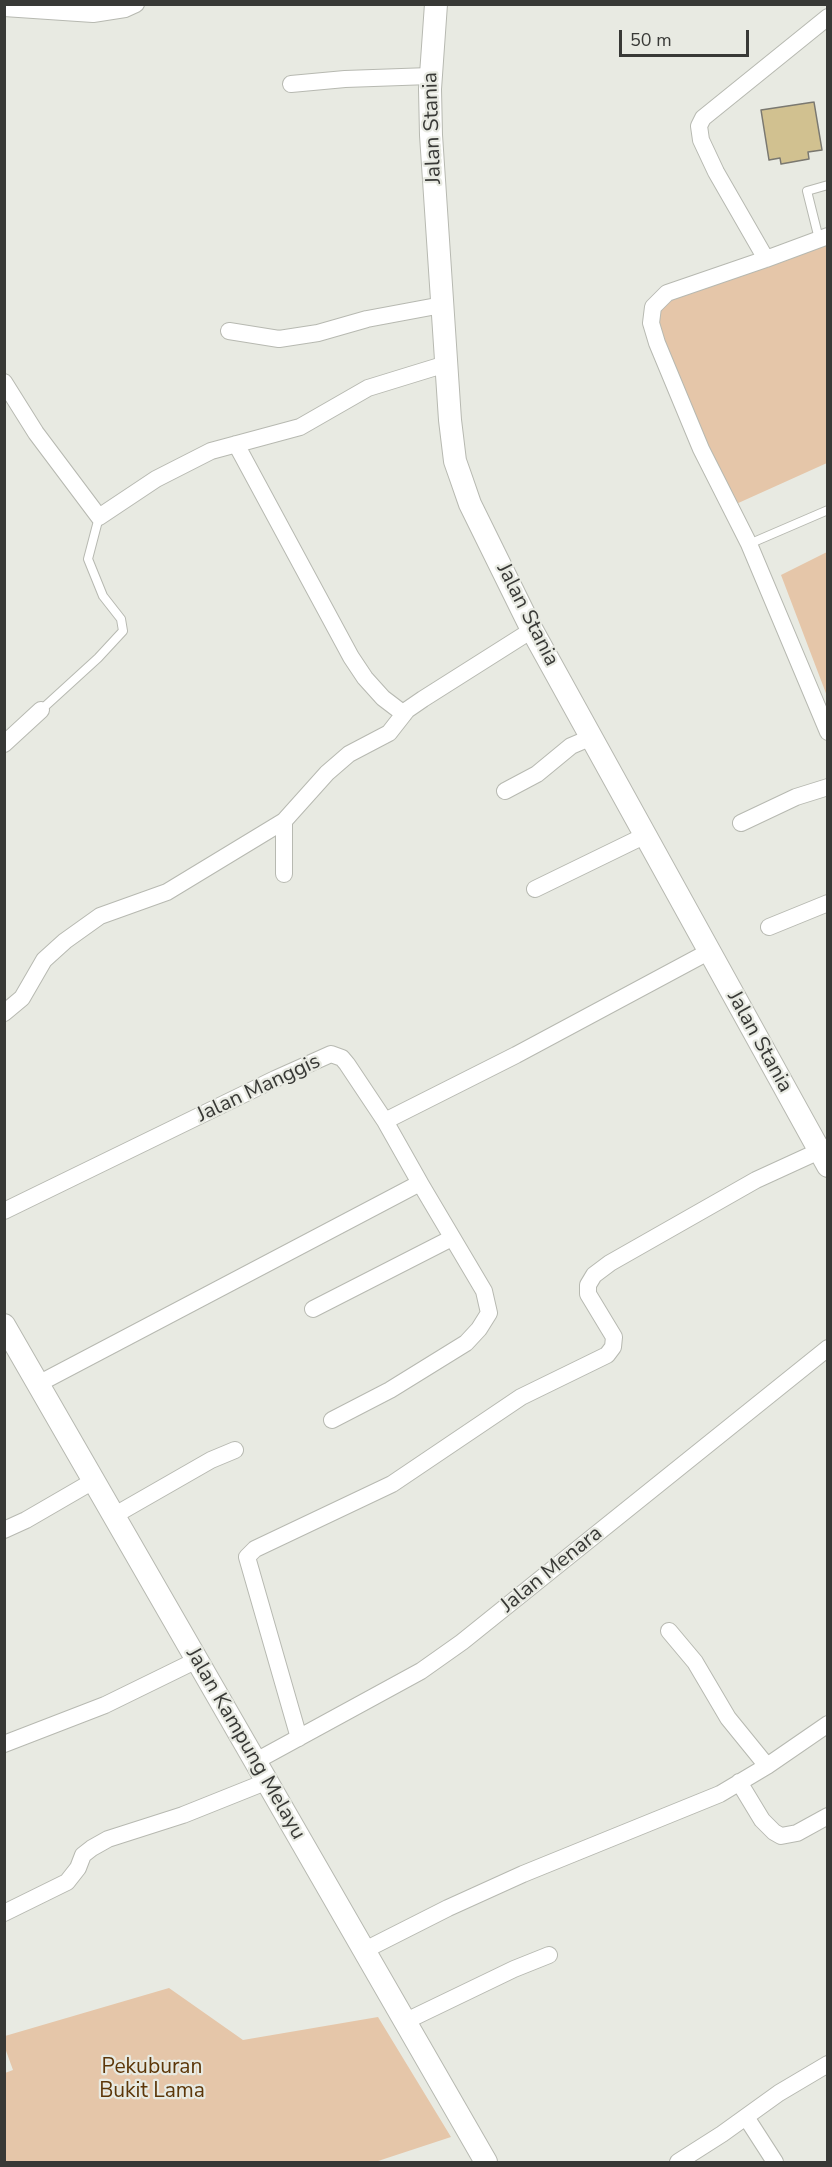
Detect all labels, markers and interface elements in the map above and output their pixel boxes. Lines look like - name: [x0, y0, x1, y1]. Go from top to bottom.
- scale bar: [622, 18, 752, 56]
- text: 50 m: [630, 28, 672, 52]
- street label: Jalan Stania: [418, 72, 448, 184]
- street label: Jalan Stania: [490, 559, 564, 671]
- street label: Jalan Stania: [721, 987, 797, 1097]
- street label: Jalan Manggis: [193, 1049, 325, 1129]
- street label: Jalan Menara: [496, 1521, 608, 1619]
- street label: Jalan Kampung Melayu: [180, 1644, 310, 1844]
- park label: Pekuburan Bukit Lama: [99, 2055, 205, 2105]

